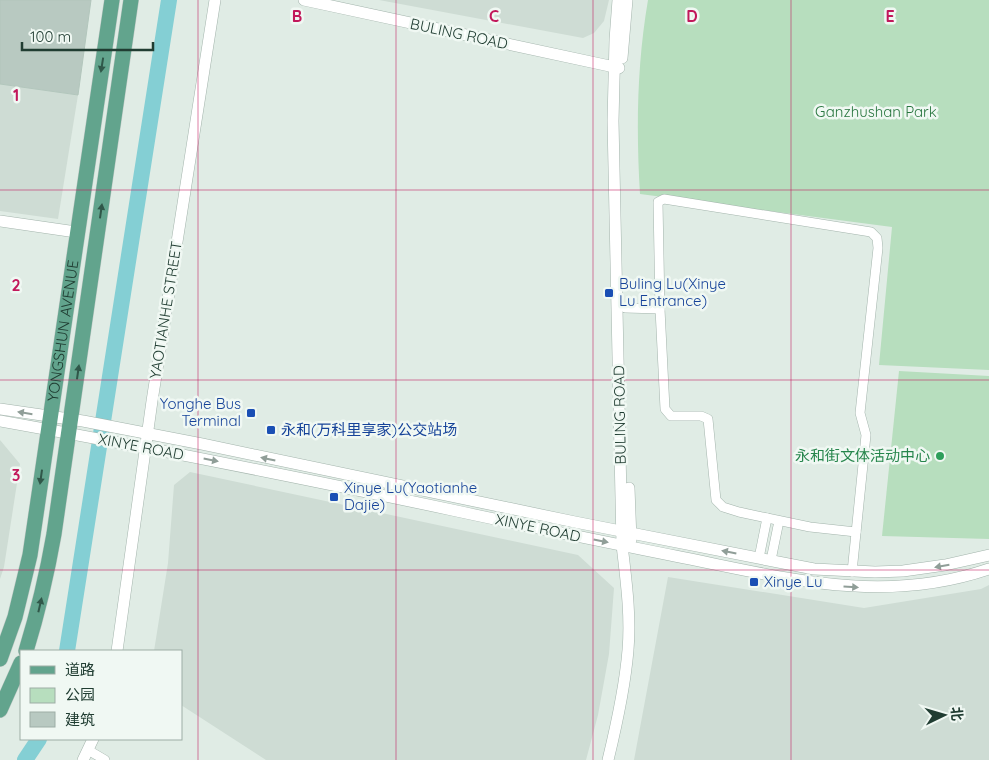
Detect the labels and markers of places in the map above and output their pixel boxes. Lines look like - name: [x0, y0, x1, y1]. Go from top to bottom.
- place label: Buling Lu(Xinye Lu Entrance): [619, 274, 726, 310]
- marker: Buling Lu(Xinye Lu Entrance): [603, 287, 615, 299]
- place label: Yonghe Bus Terminal: [160, 394, 241, 430]
- marker: Yonghe Bus Terminal: [245, 407, 257, 419]
- place label: 永和(万科里享家)公交站场: [281, 420, 457, 439]
- marker: 永和(万科里享家)公交站场: [265, 424, 277, 436]
- place label: 永和街文体活动中心: [795, 446, 930, 465]
- marker: 永和街文体活动中心: [934, 450, 946, 462]
- place label: Xinye Lu(Yaotianhe Dajie): [344, 478, 477, 514]
- marker: Xinye Lu(Yaotianhe Dajie): [328, 491, 340, 503]
- place label: Xinye Lu: [764, 572, 822, 591]
- marker: Xinye Lu: [748, 576, 760, 588]

